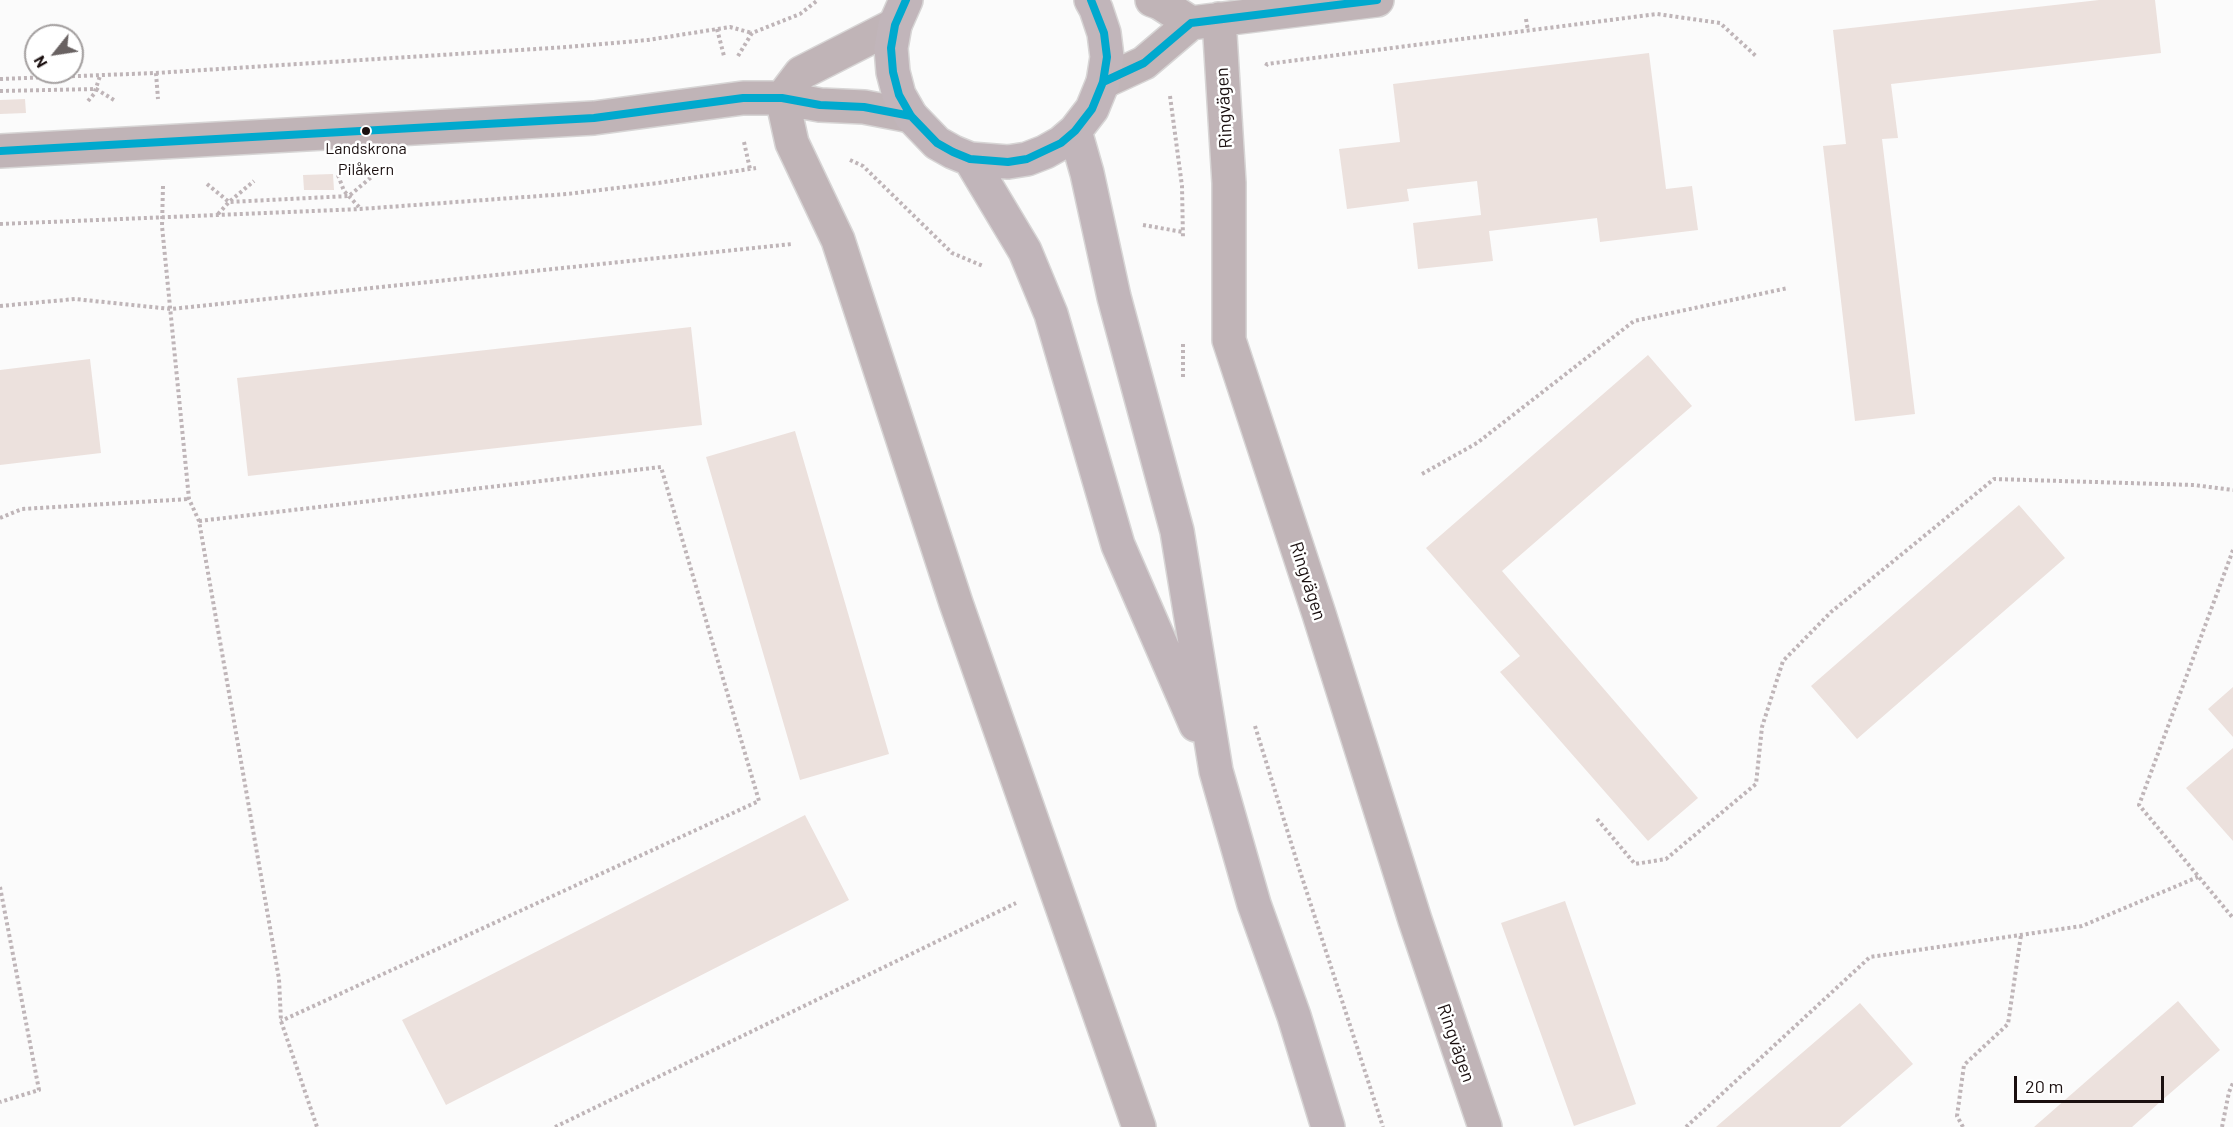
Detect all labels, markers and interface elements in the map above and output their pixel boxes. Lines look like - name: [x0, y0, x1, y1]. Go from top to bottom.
- north arrow: [24, 24, 84, 84]
- text: N: [29, 53, 51, 72]
- street label: Ringvägen: [1211, 67, 1237, 149]
- marker: Landskrona Pilåkern: [360, 125, 372, 137]
- place label: Landskrona Pilåkern: [325, 139, 407, 177]
- street label: Ringvägen: [1285, 539, 1331, 623]
- street label: Ringvägen: [1433, 1001, 1479, 1085]
- scale bar: [2017, 1064, 2167, 1102]
- text: 20 m: [2025, 1075, 2063, 1097]

